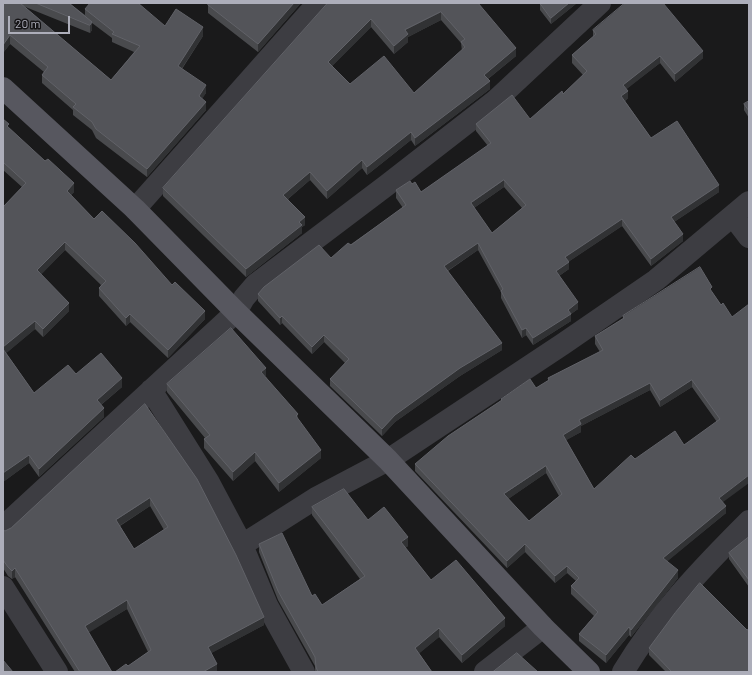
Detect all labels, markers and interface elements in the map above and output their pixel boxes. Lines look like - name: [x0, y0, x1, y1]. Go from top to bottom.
- scale bar: [10, 8, 72, 34]
- text: 20 m: [15, 16, 41, 30]

